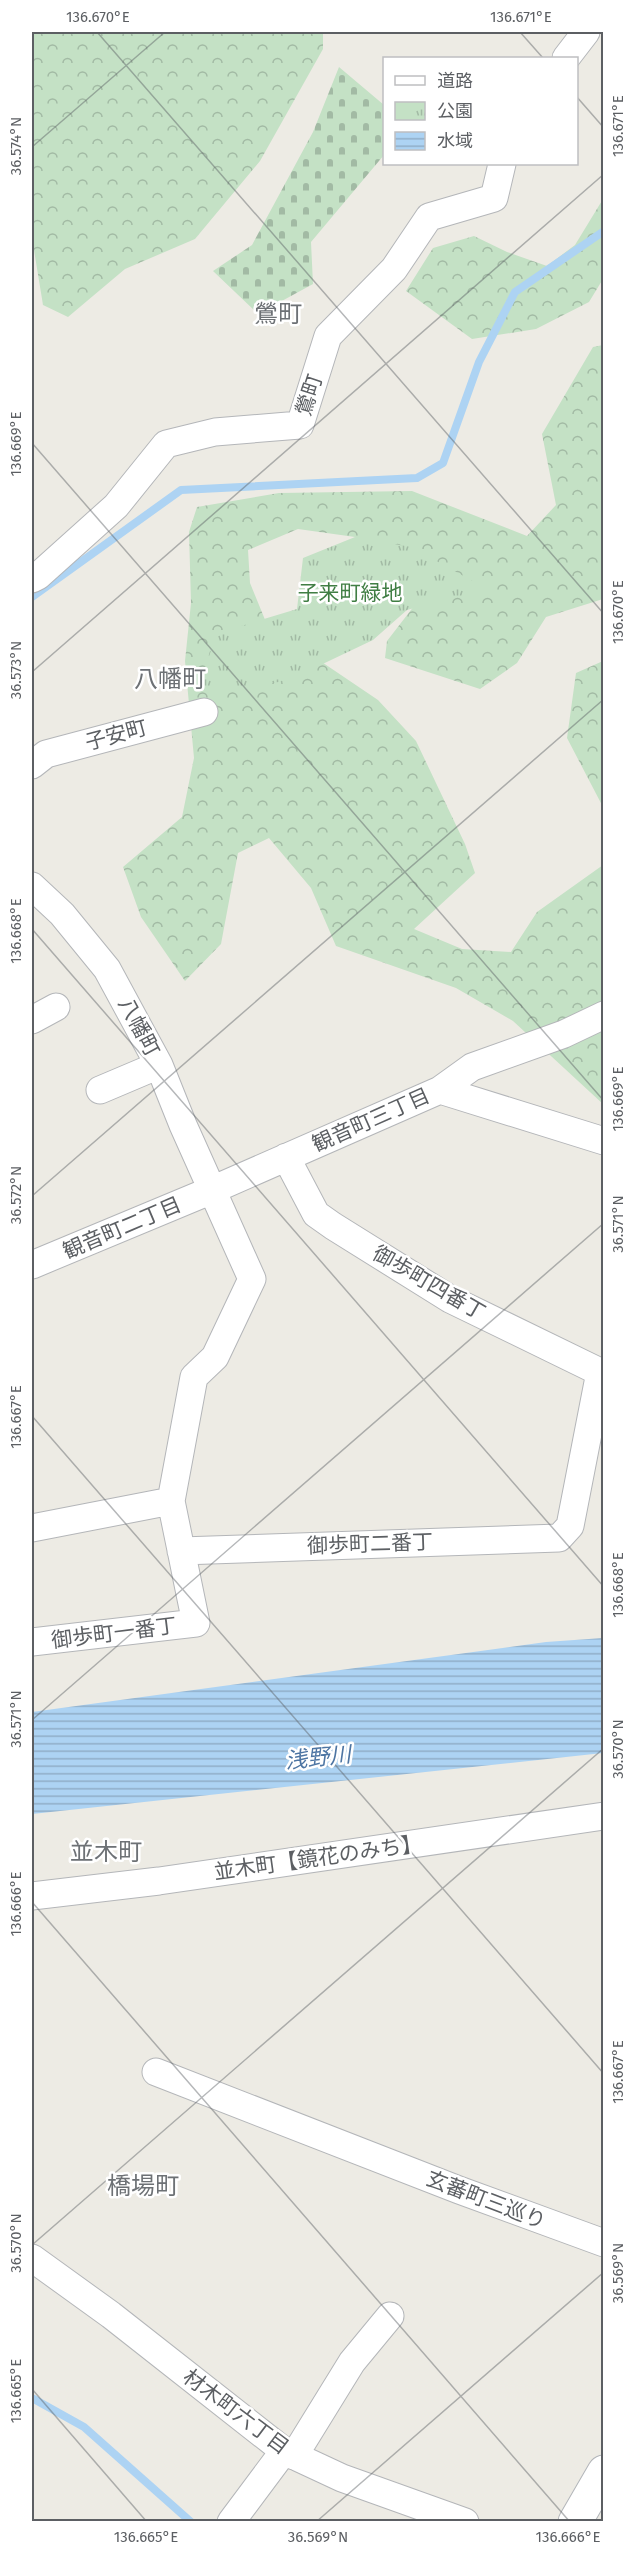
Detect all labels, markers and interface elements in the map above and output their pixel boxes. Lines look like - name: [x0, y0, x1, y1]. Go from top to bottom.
- text: 136.670°E: [66, 8, 130, 26]
- text: 136.671°E: [490, 8, 552, 26]
- legend: [383, 57, 578, 165]
- text: 道路: [437, 70, 473, 92]
- text: 136.671°E: [609, 95, 627, 157]
- text: 公園: [437, 100, 473, 122]
- text: 36.574°N: [7, 117, 25, 175]
- text: 水域: [437, 130, 473, 152]
- district label: 鶯町: [254, 300, 302, 328]
- street label: 鶯町: [290, 371, 328, 419]
- text: 136.669°E: [7, 412, 25, 476]
- park label: 子来町緑地: [298, 580, 403, 606]
- text: 136.670°E: [609, 580, 627, 644]
- text: 36.573°N: [7, 641, 25, 699]
- district label: 八幡町: [134, 665, 206, 693]
- street label: 子安町: [82, 714, 150, 756]
- text: 136.668°E: [7, 898, 25, 964]
- street label: 八幡町: [113, 993, 165, 1061]
- text: 136.669°E: [609, 1067, 627, 1131]
- street label: 観音町三丁目: [308, 1082, 434, 1158]
- text: 36.572°N: [7, 1166, 25, 1224]
- street label: 観音町二丁目: [59, 1191, 185, 1265]
- text: 36.571°N: [609, 1195, 627, 1253]
- street label: 御歩町四番丁: [368, 1240, 490, 1326]
- text: 136.667°E: [7, 1385, 25, 1449]
- street label: 御歩町二番丁: [307, 1529, 433, 1559]
- text: 136.668°E: [609, 1552, 627, 1618]
- street label: 御歩町一番丁: [50, 1612, 178, 1654]
- text: 36.571°N: [7, 1690, 25, 1748]
- text: 36.570°N: [609, 1719, 627, 1779]
- water label: 浅野川: [284, 1740, 354, 1774]
- street label: 並木町【鏡花のみち】: [212, 1831, 424, 1885]
- district label: 並木町: [70, 1838, 142, 1866]
- text: 136.666°E: [7, 1871, 25, 1937]
- text: 136.667°E: [609, 2040, 627, 2104]
- street label: 玄蕃町三巡り: [423, 2165, 549, 2235]
- district label: 橋場町: [107, 2172, 179, 2200]
- text: 36.570°N: [7, 2213, 25, 2273]
- text: 36.569°N: [609, 2243, 627, 2303]
- text: 136.665°E: [7, 2359, 25, 2423]
- street label: 材木町六丁目: [178, 2364, 294, 2460]
- text: 136.665°E: [114, 2528, 178, 2546]
- text: 36.569°N: [288, 2528, 348, 2546]
- text: 136.666°E: [535, 2528, 601, 2546]

